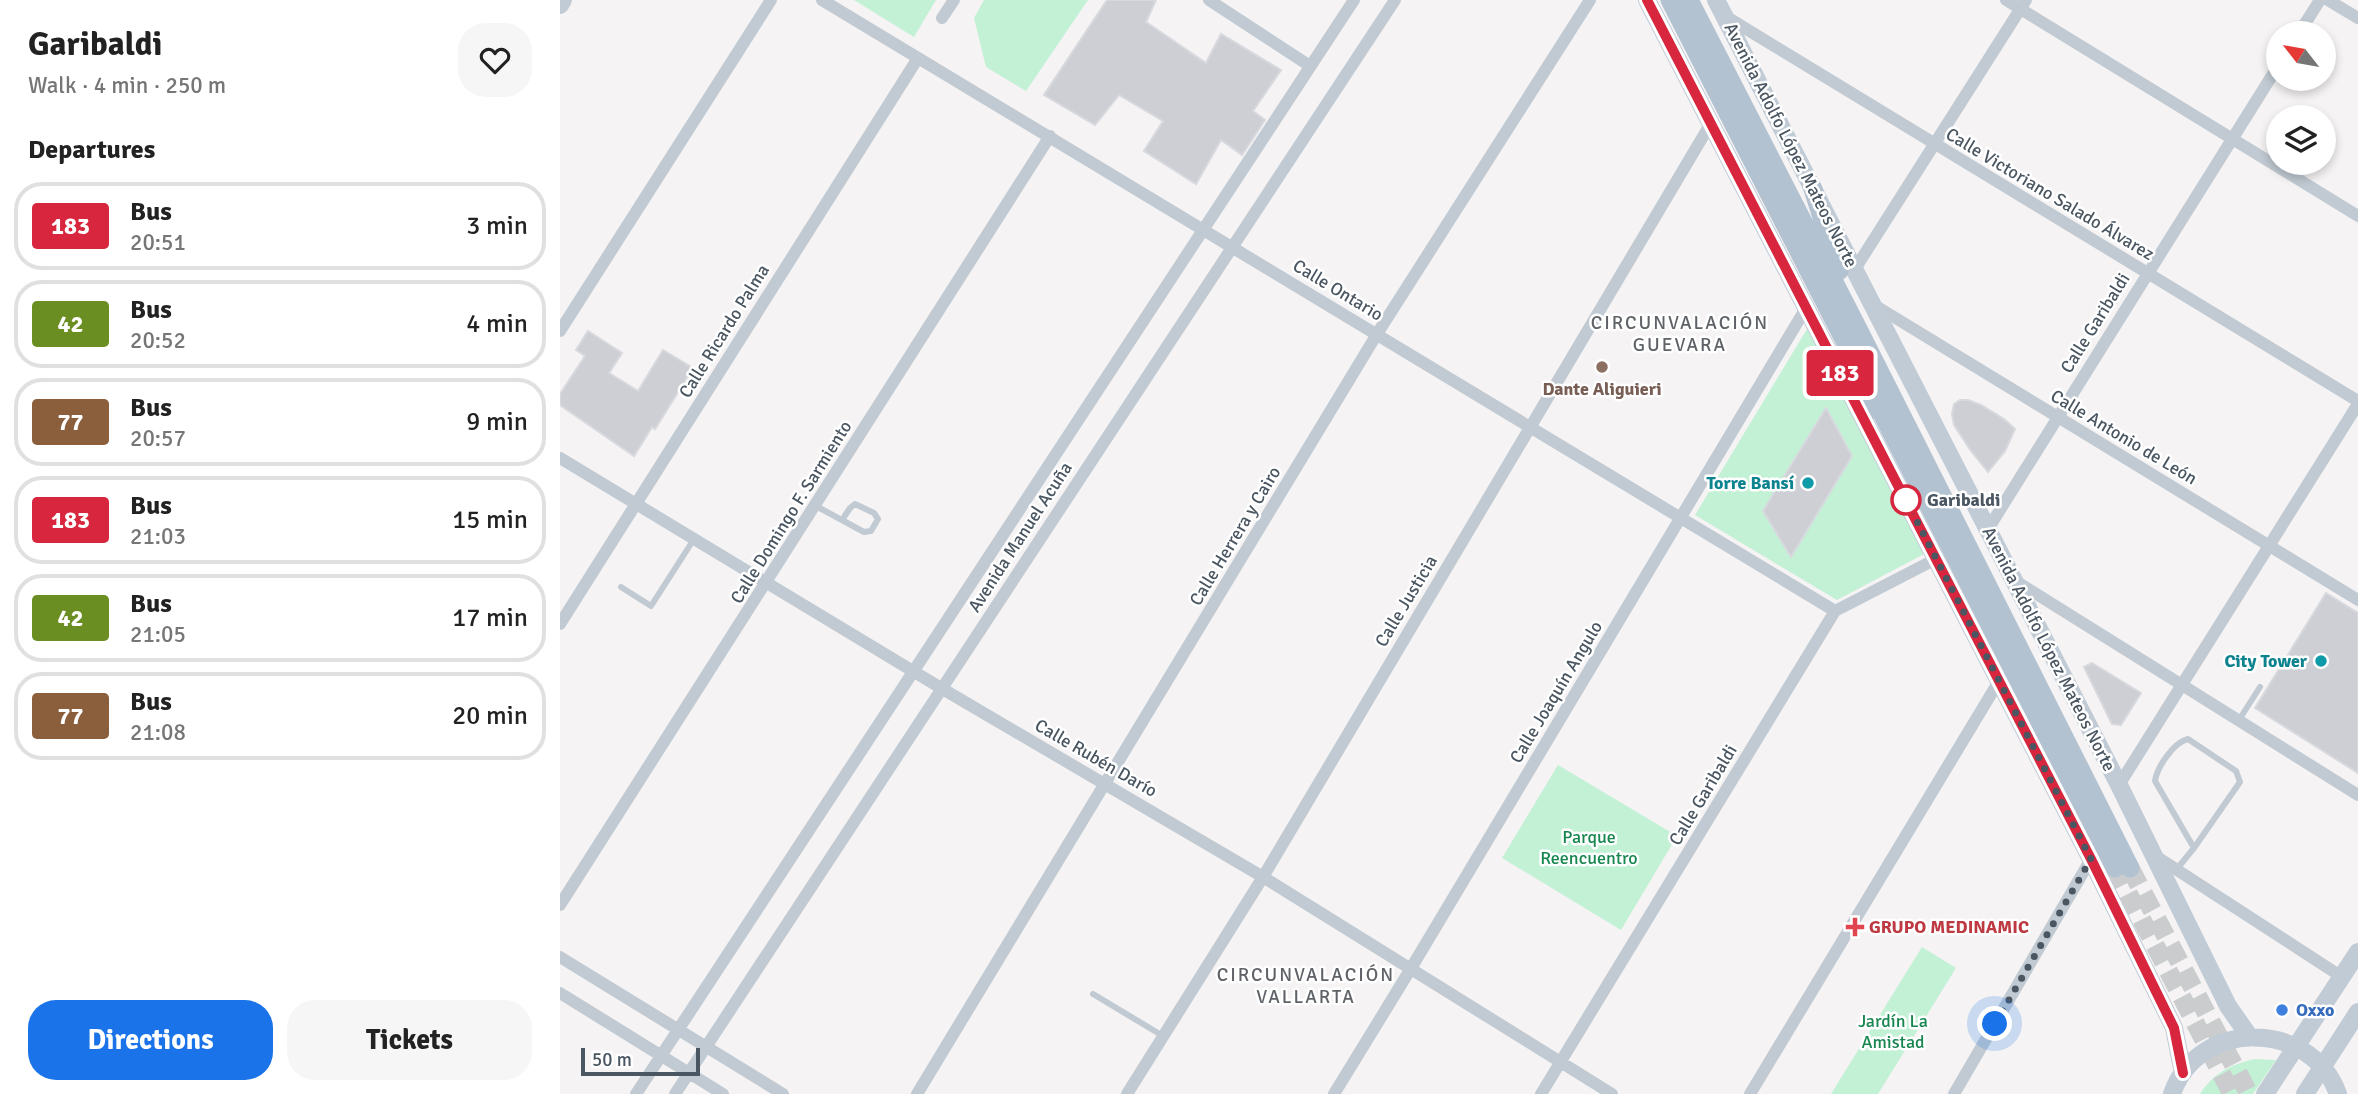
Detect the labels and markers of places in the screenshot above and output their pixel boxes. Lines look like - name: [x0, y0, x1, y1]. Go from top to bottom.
- marker: Dante Aliguieri: [1594, 359, 1610, 375]
- place label: Dante Aliguieri: [1542, 378, 1662, 400]
- place label: Torre Bansí: [1707, 472, 1795, 494]
- marker: Torre Bansí: [1800, 475, 1816, 491]
- marker: Garibaldi: [1891, 485, 1921, 515]
- place label: Garibaldi: [1927, 489, 2000, 511]
- place label: City Tower: [2224, 650, 2308, 672]
- marker: City Tower: [2313, 653, 2329, 669]
- place label: GRUPO MEDINAMIC: [1869, 916, 2029, 938]
- marker: GRUPO MEDINAMIC: [1847, 919, 1863, 935]
- place label: Oxxo: [2296, 999, 2334, 1021]
- marker: Oxxo: [2274, 1002, 2290, 1018]

